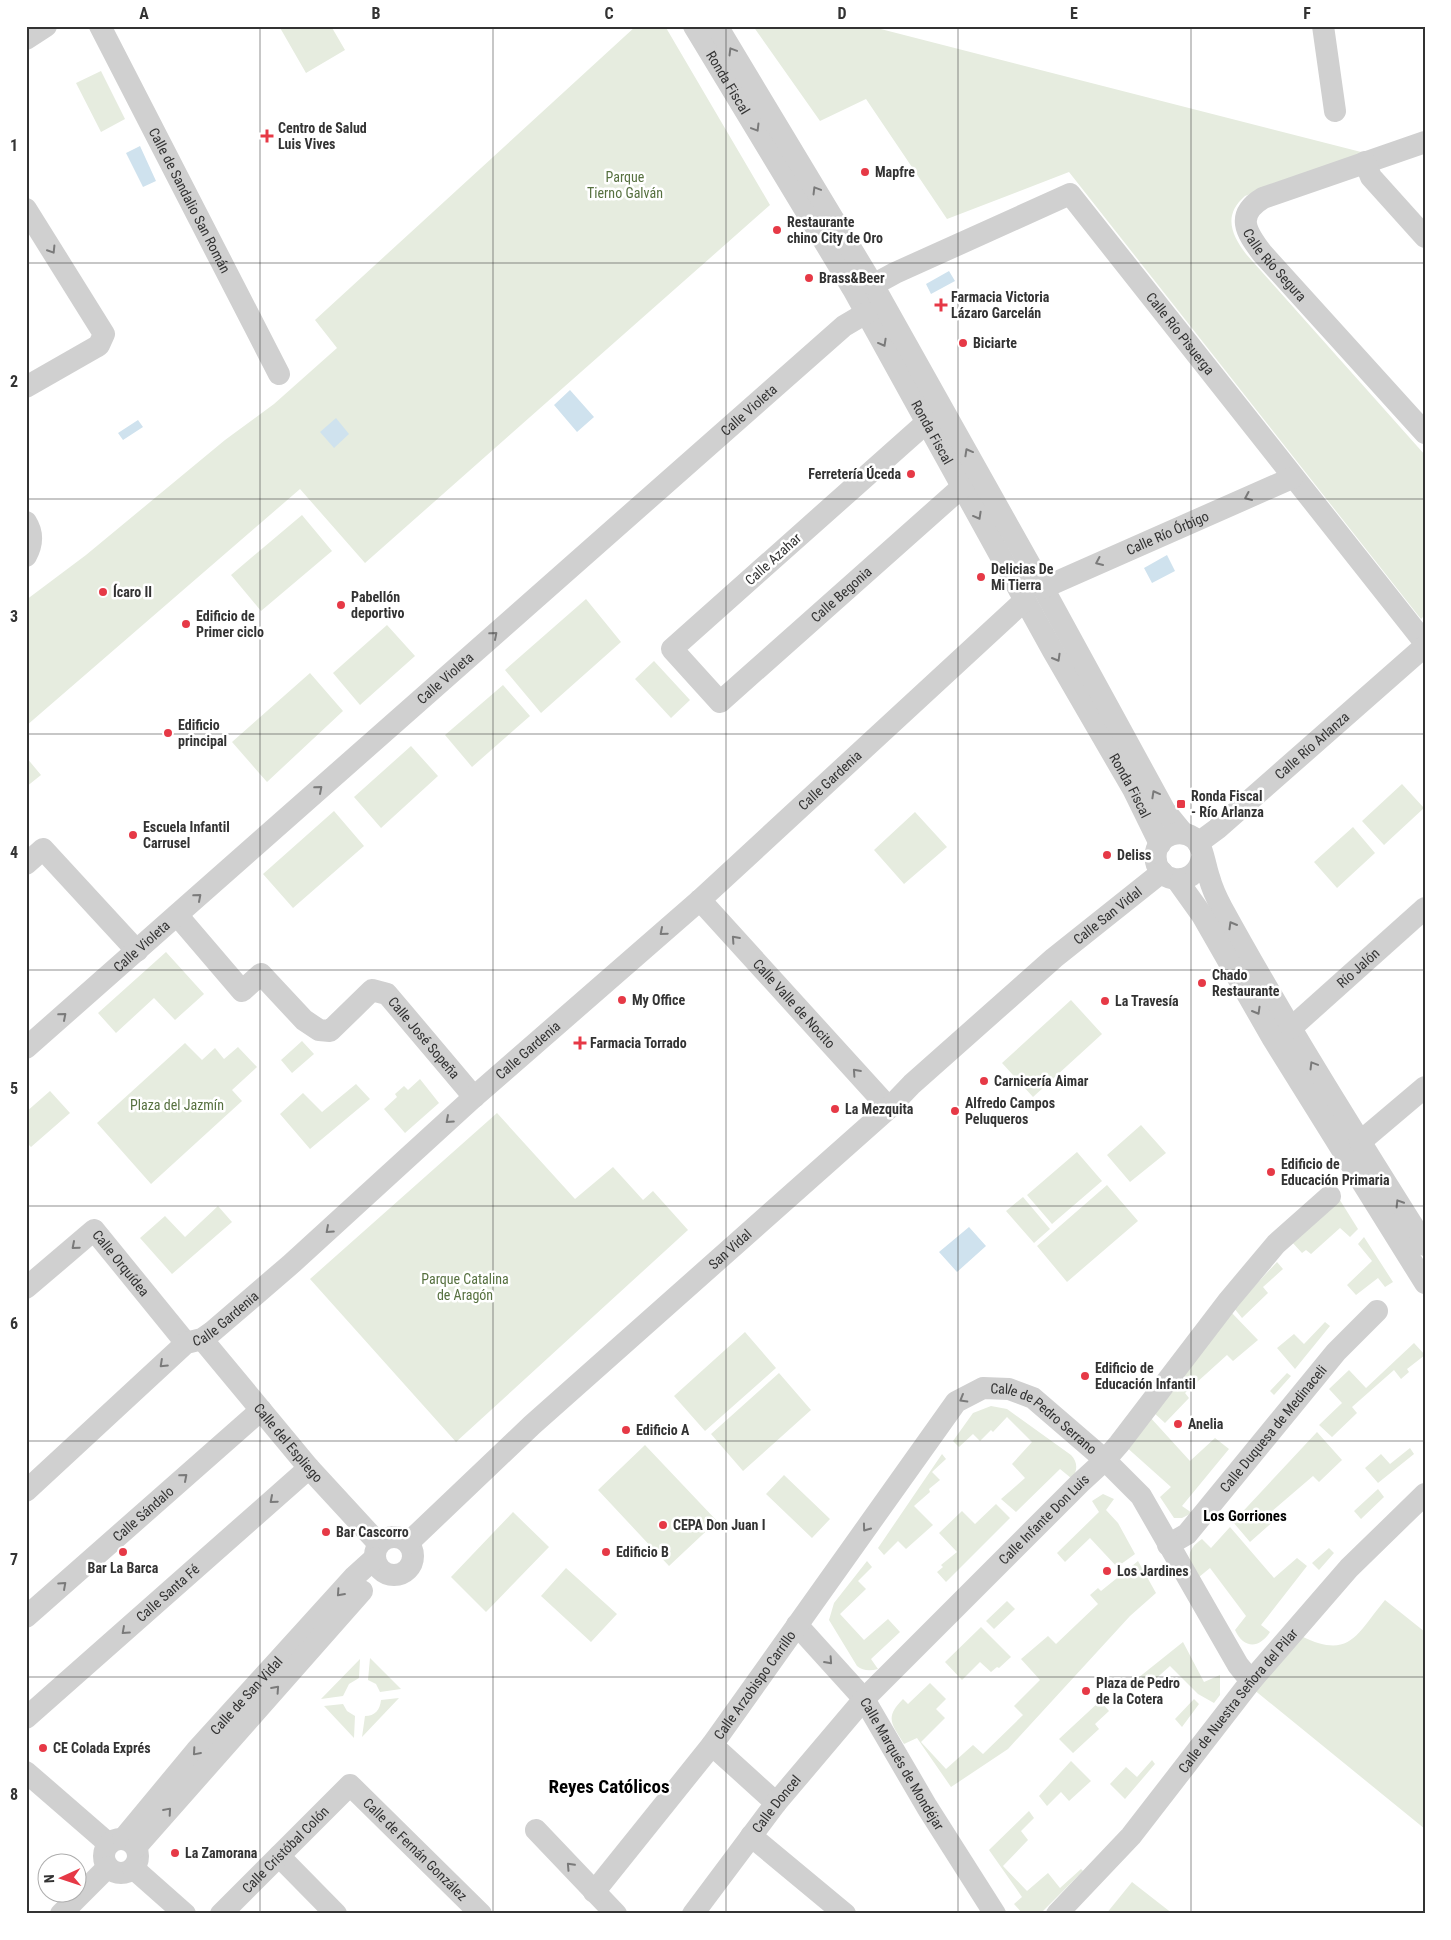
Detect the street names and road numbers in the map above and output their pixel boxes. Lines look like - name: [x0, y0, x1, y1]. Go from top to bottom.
- street label: Ronda Fiscal: [703, 48, 753, 117]
- street label: Calle de Sandalio San Román: [146, 125, 234, 276]
- street label: Calle Río Segura: [1240, 226, 1310, 304]
- street label: Calle Río Pisuerga: [1143, 289, 1218, 378]
- street label: Calle Violeta: [717, 381, 780, 439]
- street label: Ronda Fiscal: [908, 397, 956, 467]
- street label: Calle Río Órbigo: [1124, 508, 1211, 558]
- street label: Calle Azahar: [742, 530, 804, 588]
- street label: Calle Begonia: [808, 563, 875, 625]
- street label: Calle Violeta: [414, 649, 476, 707]
- street label: Calle Río Arlanza: [1271, 709, 1352, 782]
- street label: Calle Gardenia: [795, 747, 865, 813]
- street label: Ronda Fiscal: [1106, 751, 1154, 820]
- street label: Calle San Vidal: [1070, 883, 1145, 948]
- street label: Calle Violeta: [110, 917, 173, 975]
- street label: Río Jalón: [1334, 945, 1383, 991]
- street label: Calle Valle de Nocito: [750, 956, 839, 1051]
- street label: Calle José Sopeña: [385, 994, 463, 1082]
- street label: Calle Gardenia: [492, 1018, 563, 1083]
- street label: San Vidal: [705, 1226, 755, 1272]
- street label: Calle Orquídea: [89, 1227, 153, 1299]
- street label: Calle Gardenia: [191, 1288, 262, 1349]
- street label: Calle Duquesa de Medinaceli: [1217, 1362, 1330, 1495]
- street label: Calle de Pedro Serrano: [990, 1380, 1100, 1457]
- street label: Calle del Espliego: [251, 1400, 326, 1485]
- street label: Calle Infante Don Luis: [995, 1471, 1092, 1568]
- street label: Calle Sándalo: [109, 1483, 177, 1545]
- street label: Calle Santa Fé: [133, 1560, 203, 1625]
- street label: Calle de Nuestra Señora del Pilar: [1175, 1625, 1301, 1776]
- street label: Calle Arzobispo Carrillo: [711, 1627, 799, 1743]
- street label: Calle de San Vidal: [207, 1653, 286, 1738]
- street label: Calle Marqués de Mondéjar: [857, 1695, 948, 1833]
- street label: Calle Doncel: [749, 1772, 804, 1836]
- street label: Calle de Fernán González: [360, 1795, 471, 1904]
- street label: Calle Cristóbal Colón: [239, 1803, 332, 1896]

